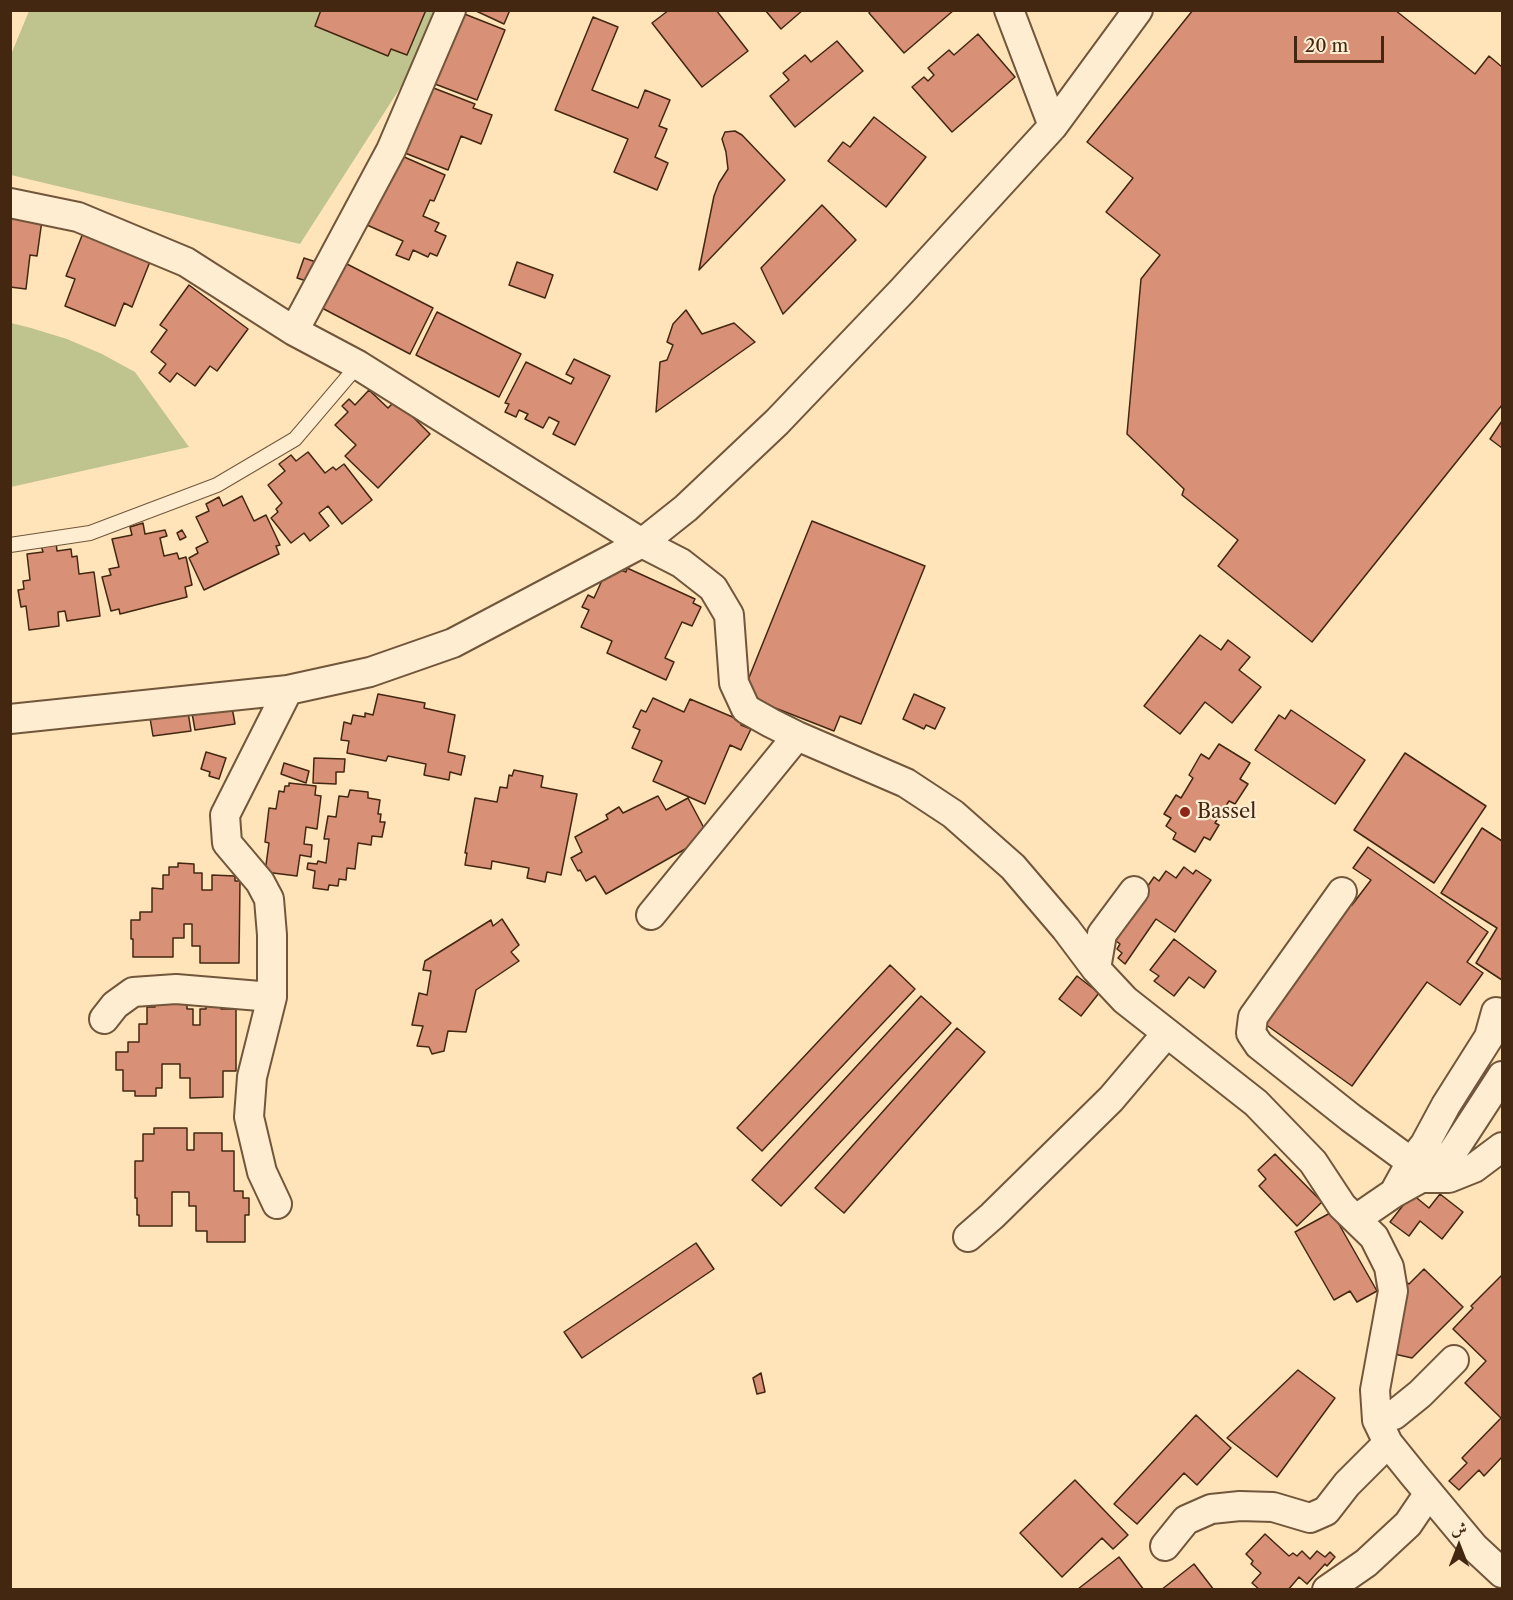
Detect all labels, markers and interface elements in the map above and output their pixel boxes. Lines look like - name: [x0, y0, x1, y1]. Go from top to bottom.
- scale bar: [1297, 24, 1387, 62]
- text: 20 m: [1305, 35, 1348, 57]
- place label: Bassel: [1197, 800, 1256, 824]
- marker: Bassel: [1178, 805, 1192, 819]
- north arrow: [1429, 1516, 1489, 1576]
- text: ش: [1451, 1518, 1467, 1538]

